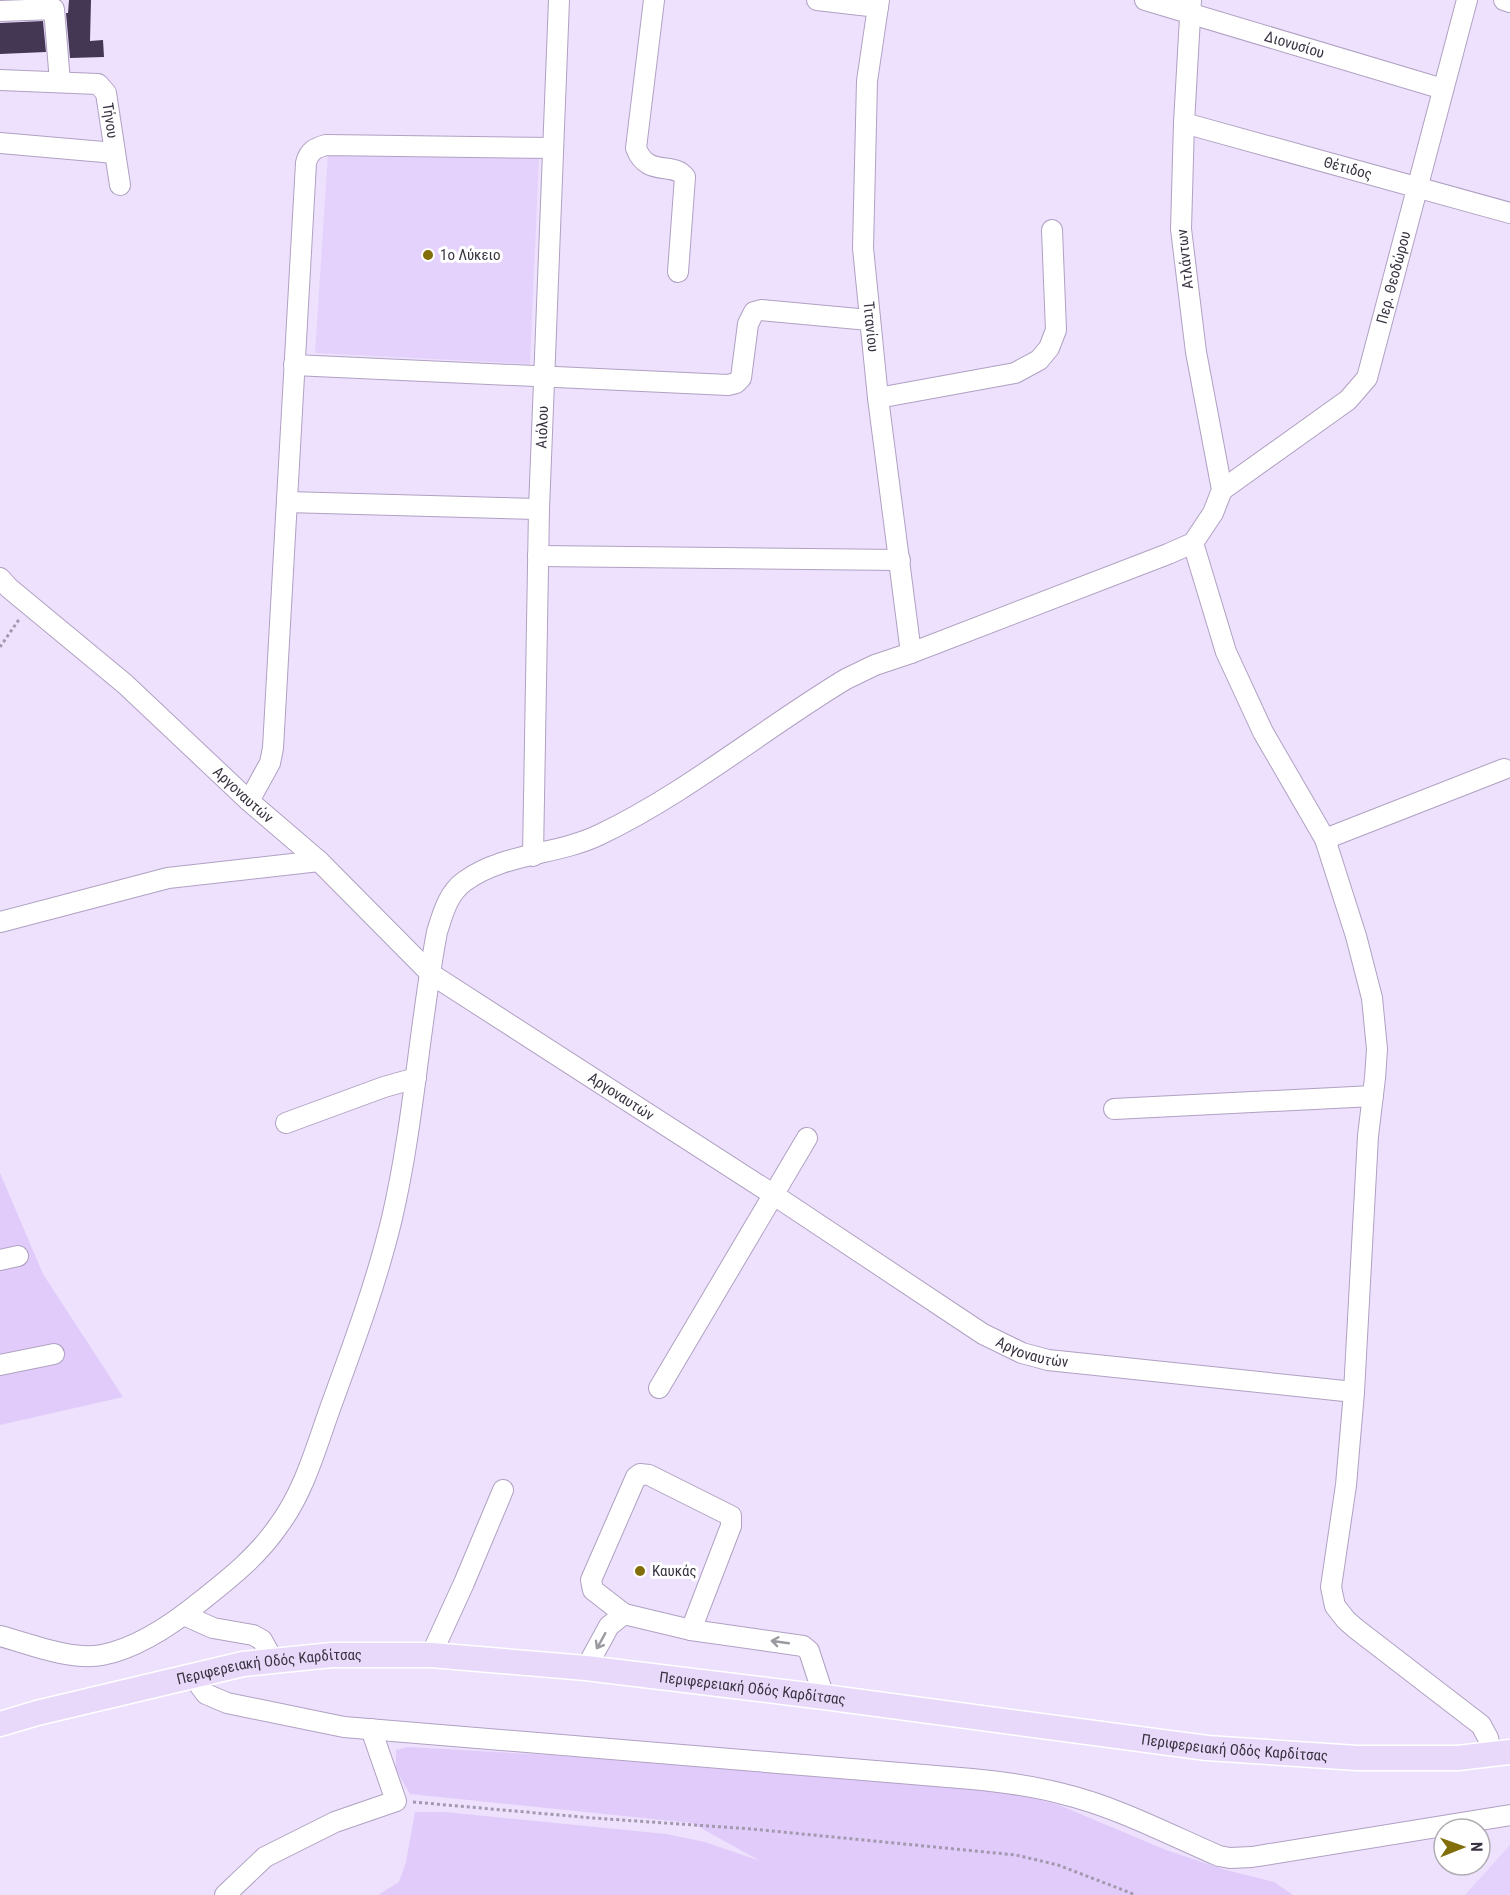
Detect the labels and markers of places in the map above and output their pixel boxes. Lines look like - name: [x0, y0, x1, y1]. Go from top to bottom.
- place label: 1ο Λύκειο: [440, 246, 501, 264]
- marker: 1ο Λύκειο: [421, 248, 435, 262]
- place label: Καυκάς: [652, 1562, 697, 1580]
- marker: Καυκάς: [633, 1564, 647, 1578]

